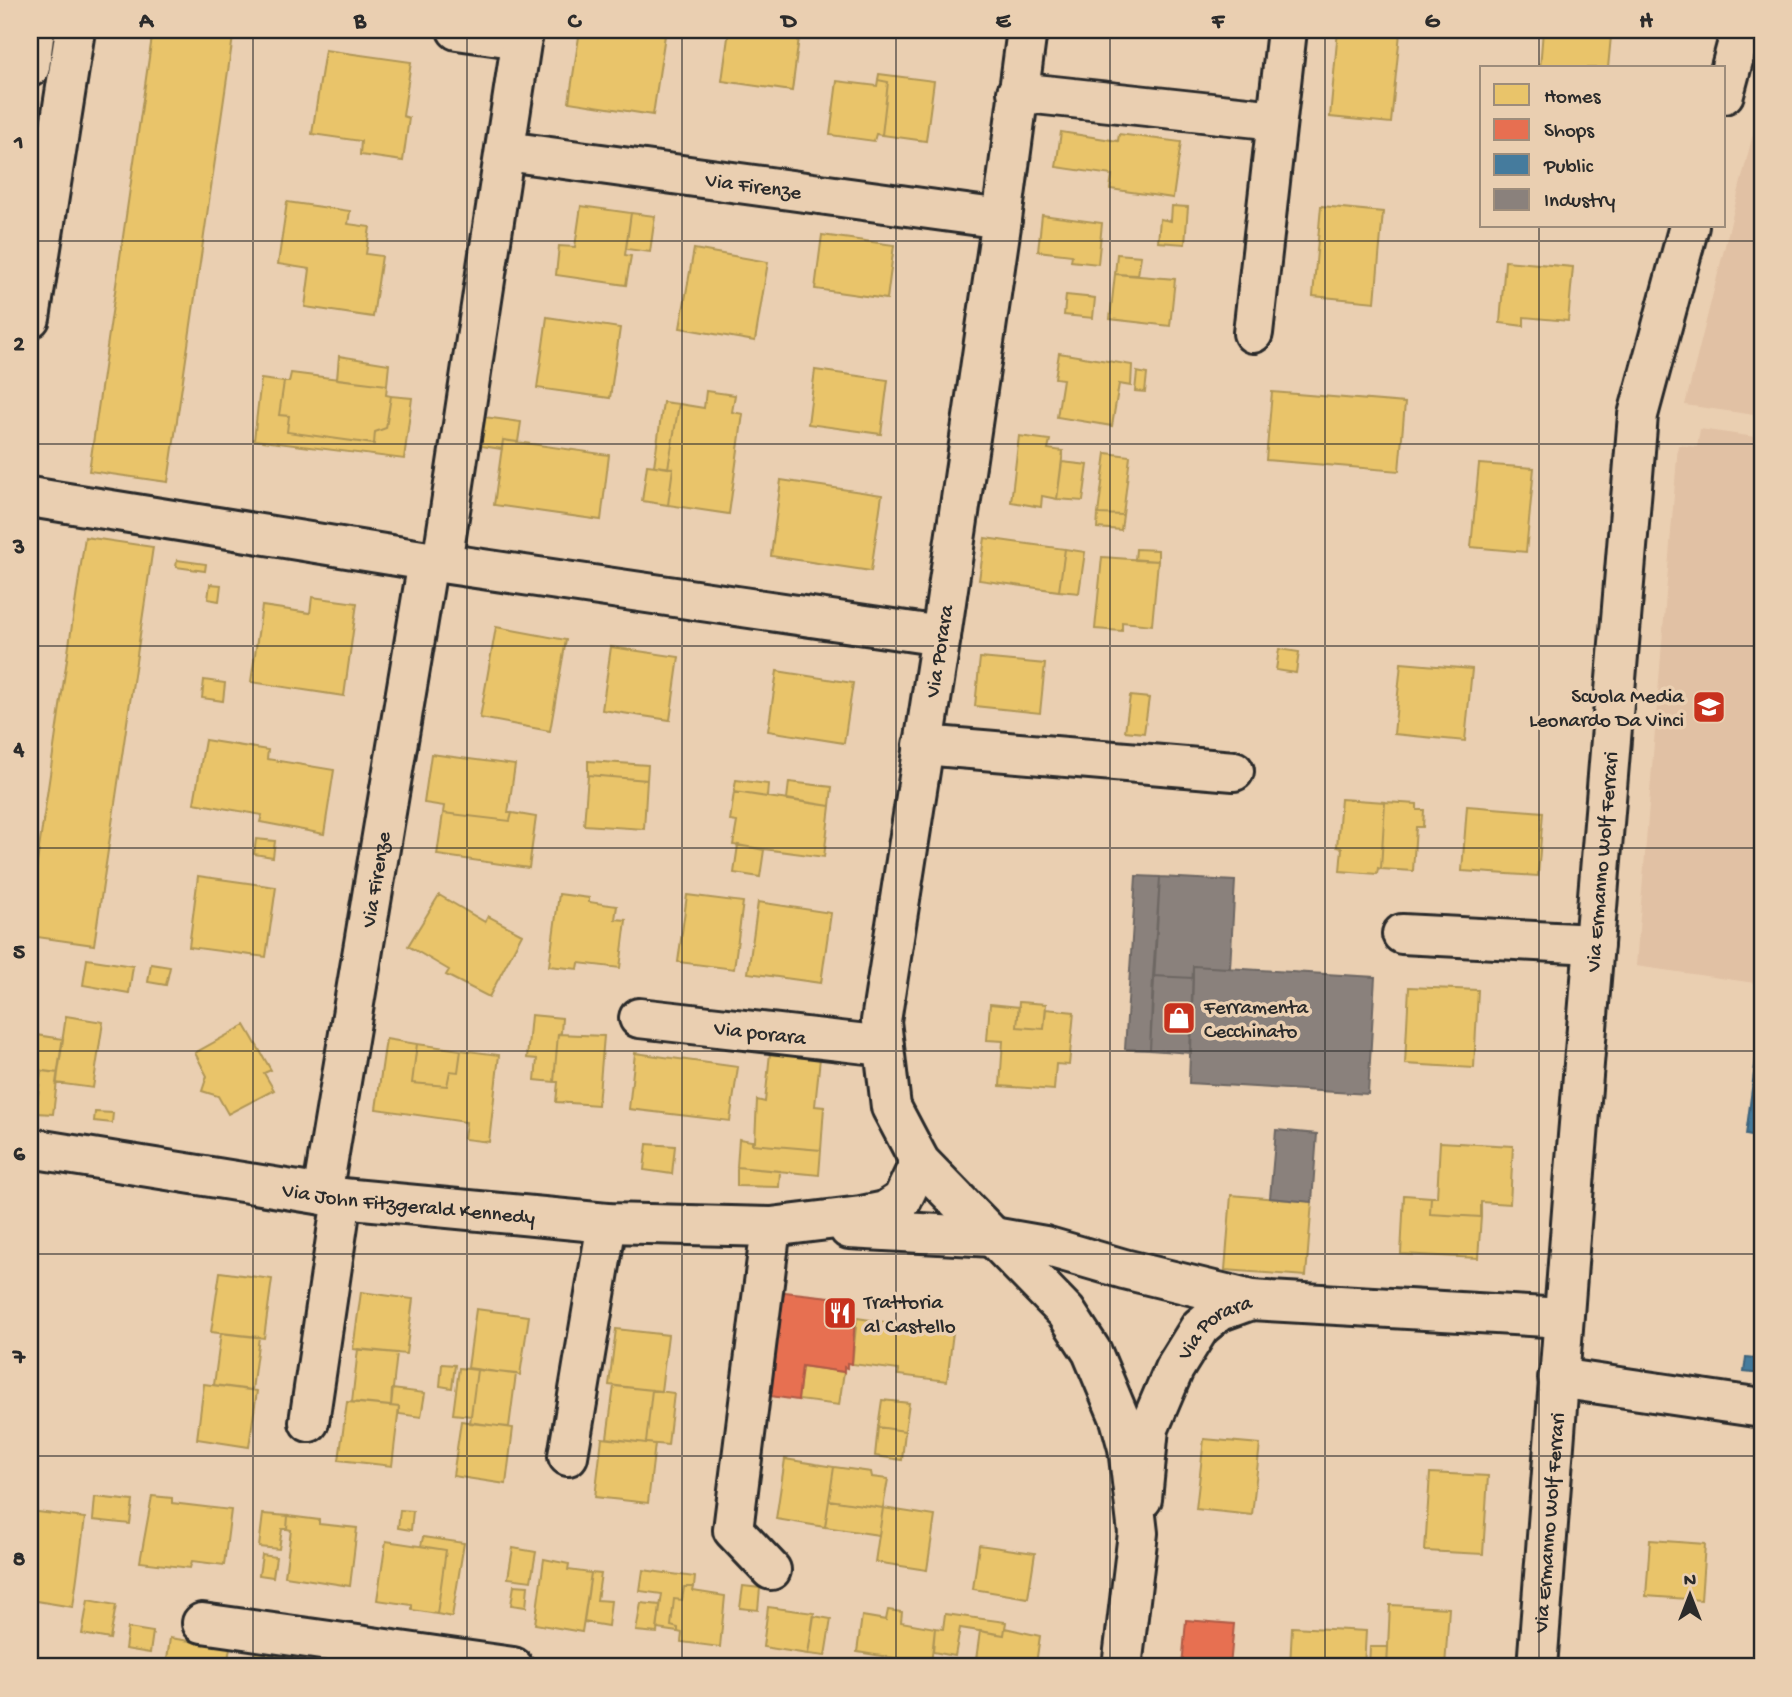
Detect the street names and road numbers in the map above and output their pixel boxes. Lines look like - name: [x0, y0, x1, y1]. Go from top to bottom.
- street label: Via Firenze: [703, 169, 804, 208]
- street label: Via Porara: [922, 602, 961, 701]
- street label: Via Ermanno Wolf Ferrari: [1583, 751, 1626, 974]
- street label: Via Firenze: [358, 829, 399, 931]
- street label: Via porara: [712, 1018, 808, 1053]
- street label: Via John Fitzgerald Kennedy: [279, 1179, 536, 1232]
- street label: Via Porara: [1173, 1291, 1257, 1367]
- street label: Via Ermanno Wolf Ferrari: [1531, 1412, 1573, 1635]

